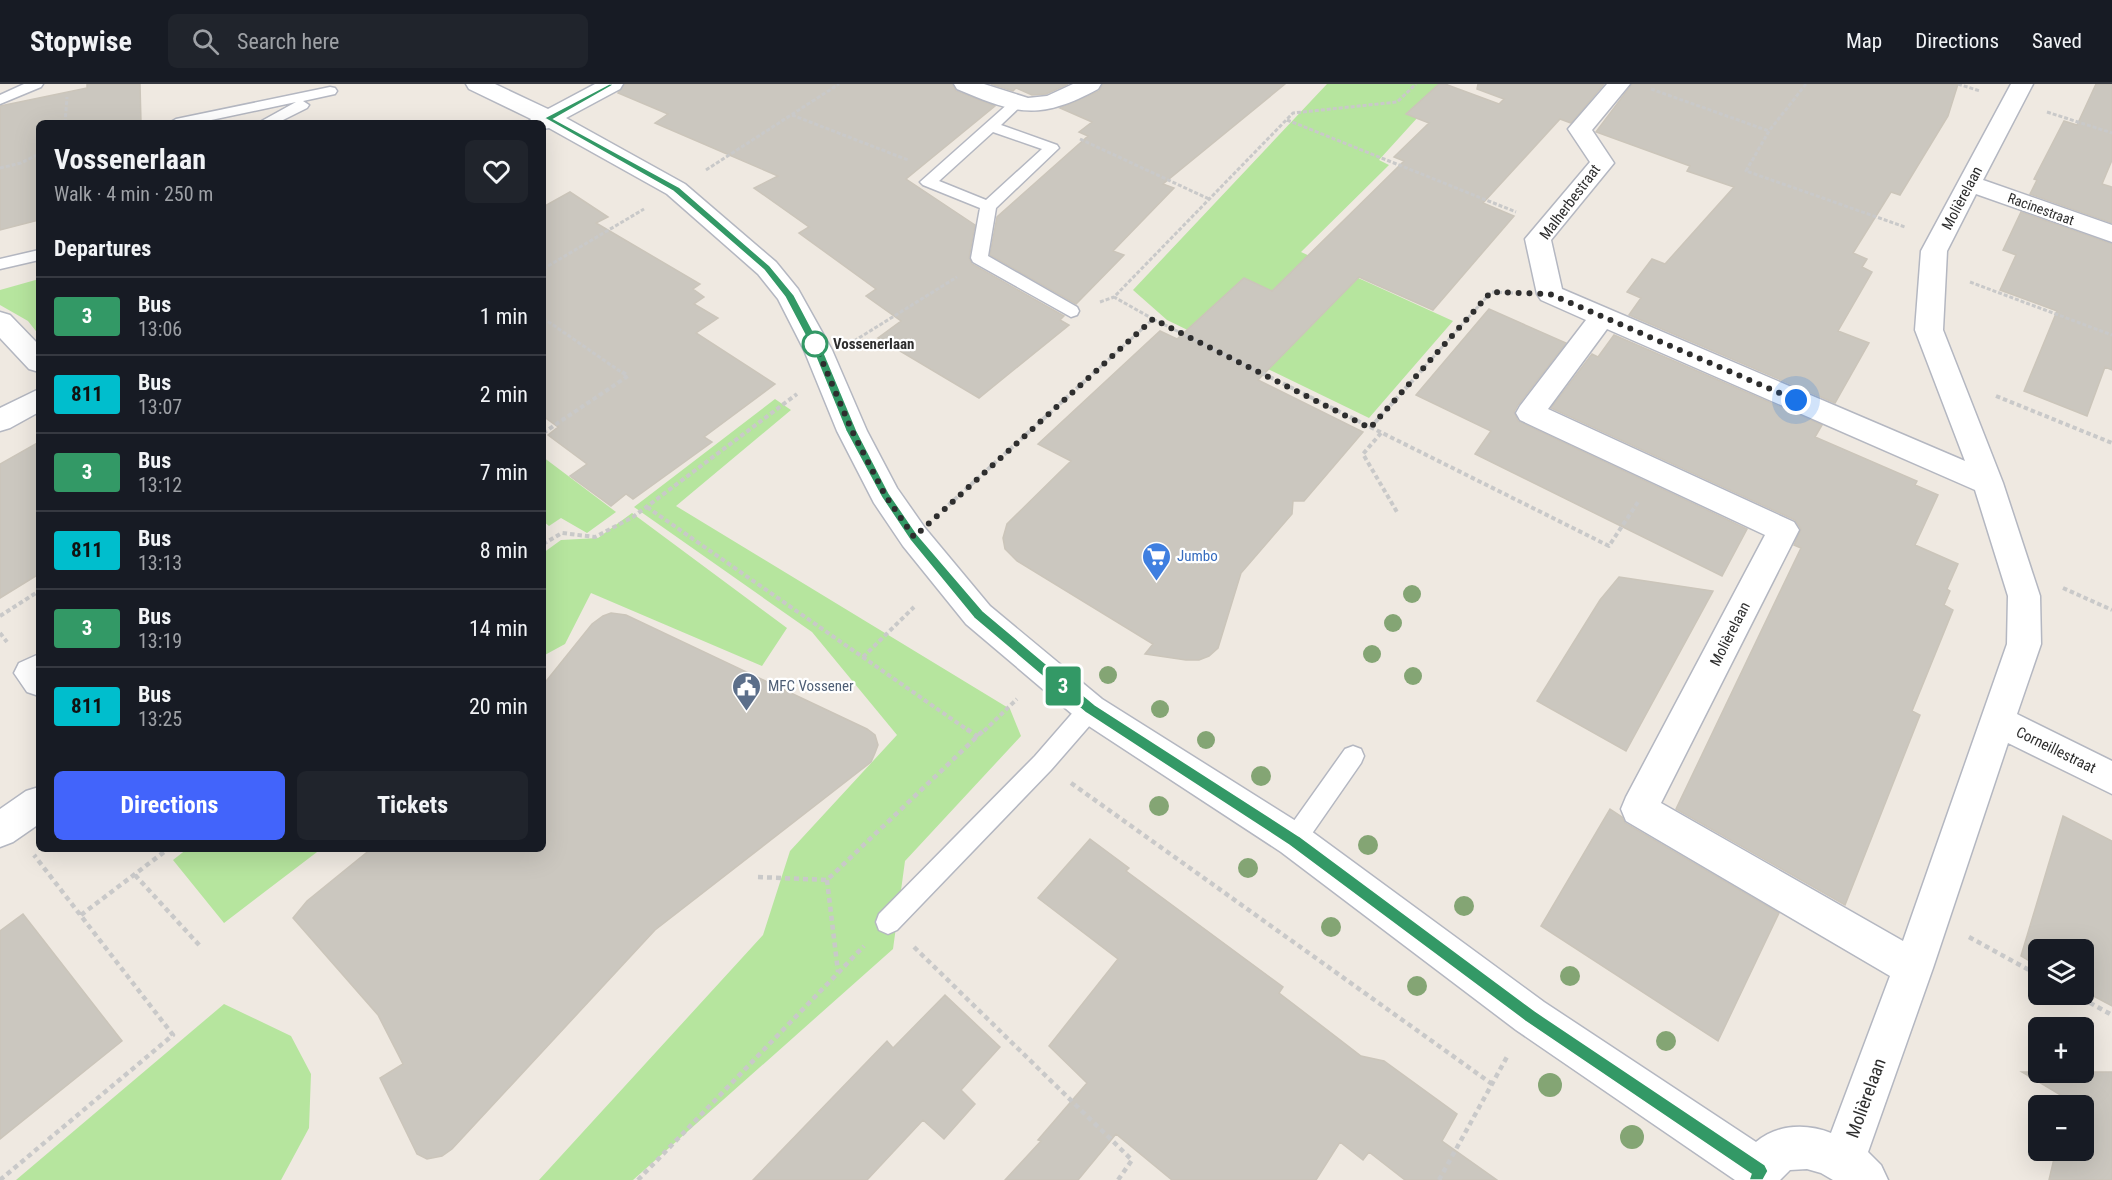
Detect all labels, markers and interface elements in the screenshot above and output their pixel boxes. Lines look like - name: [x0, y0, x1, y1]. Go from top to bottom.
- search box: [168, 14, 588, 68]
- text: Stopwise: [30, 25, 132, 58]
- icon: search: [189, 25, 222, 58]
- text: Search here: [237, 29, 339, 54]
- text: Map: [1846, 29, 1882, 53]
- text: Directions: [1915, 29, 1999, 53]
- text: Saved: [2032, 29, 2082, 53]
- button: heart: [465, 140, 528, 203]
- text: Vossenerlaan: [54, 143, 206, 176]
- street label: Malherbestraat: [1536, 161, 1604, 243]
- street label: Molièrelaan: [1938, 163, 1986, 233]
- text: Walk · 4 min · 250 m: [54, 182, 213, 206]
- street label: Racinestraat: [2006, 190, 2076, 228]
- text: Departures: [54, 236, 151, 261]
- text: Bus: [138, 292, 171, 317]
- text: 3: [82, 304, 92, 328]
- text: 1 min: [480, 304, 528, 329]
- text: 13:06: [138, 317, 182, 341]
- marker: Vossenerlaan: [802, 331, 828, 357]
- place label: Vossenerlaan: [833, 335, 914, 353]
- text: Bus: [138, 370, 171, 395]
- text: 811: [71, 382, 103, 406]
- text: 2 min: [480, 382, 528, 407]
- your location: [1781, 385, 1811, 415]
- text: 13:07: [138, 395, 182, 419]
- text: Bus: [138, 448, 171, 473]
- text: 3: [82, 460, 92, 484]
- text: 7 min: [480, 460, 528, 485]
- text: 13:12: [138, 473, 182, 497]
- text: Bus: [138, 526, 171, 551]
- text: 811: [71, 538, 103, 562]
- text: 8 min: [480, 538, 528, 563]
- supermarket icon: Jumbo: [1140, 540, 1172, 582]
- place label: Jumbo: [1177, 547, 1218, 565]
- text: 13:13: [138, 551, 182, 575]
- street label: Molièrelaan: [1706, 599, 1754, 669]
- text: Bus: [138, 604, 171, 629]
- text: 3: [82, 616, 92, 640]
- text: 14 min: [469, 616, 528, 641]
- text: 13:19: [138, 629, 182, 653]
- line badge: 3: [1044, 666, 1082, 706]
- public building icon: MFC Vossener: [731, 670, 763, 712]
- text: 3: [1058, 674, 1068, 698]
- place label: MFC Vossener: [768, 677, 854, 695]
- text: Bus: [138, 682, 171, 707]
- text: 811: [71, 694, 103, 718]
- text: 20 min: [469, 694, 528, 719]
- text: 13:25: [138, 707, 182, 731]
- street label: Corneillestraat: [2013, 723, 2099, 777]
- button: Directions: [54, 771, 285, 840]
- button: Tickets: [297, 771, 528, 840]
- map controls: [2028, 939, 2094, 1161]
- button: layers: [2028, 939, 2094, 1005]
- button: +: [2028, 1017, 2094, 1083]
- street label: Molièrelaan: [1841, 1055, 1890, 1141]
- button: −: [2028, 1095, 2094, 1161]

